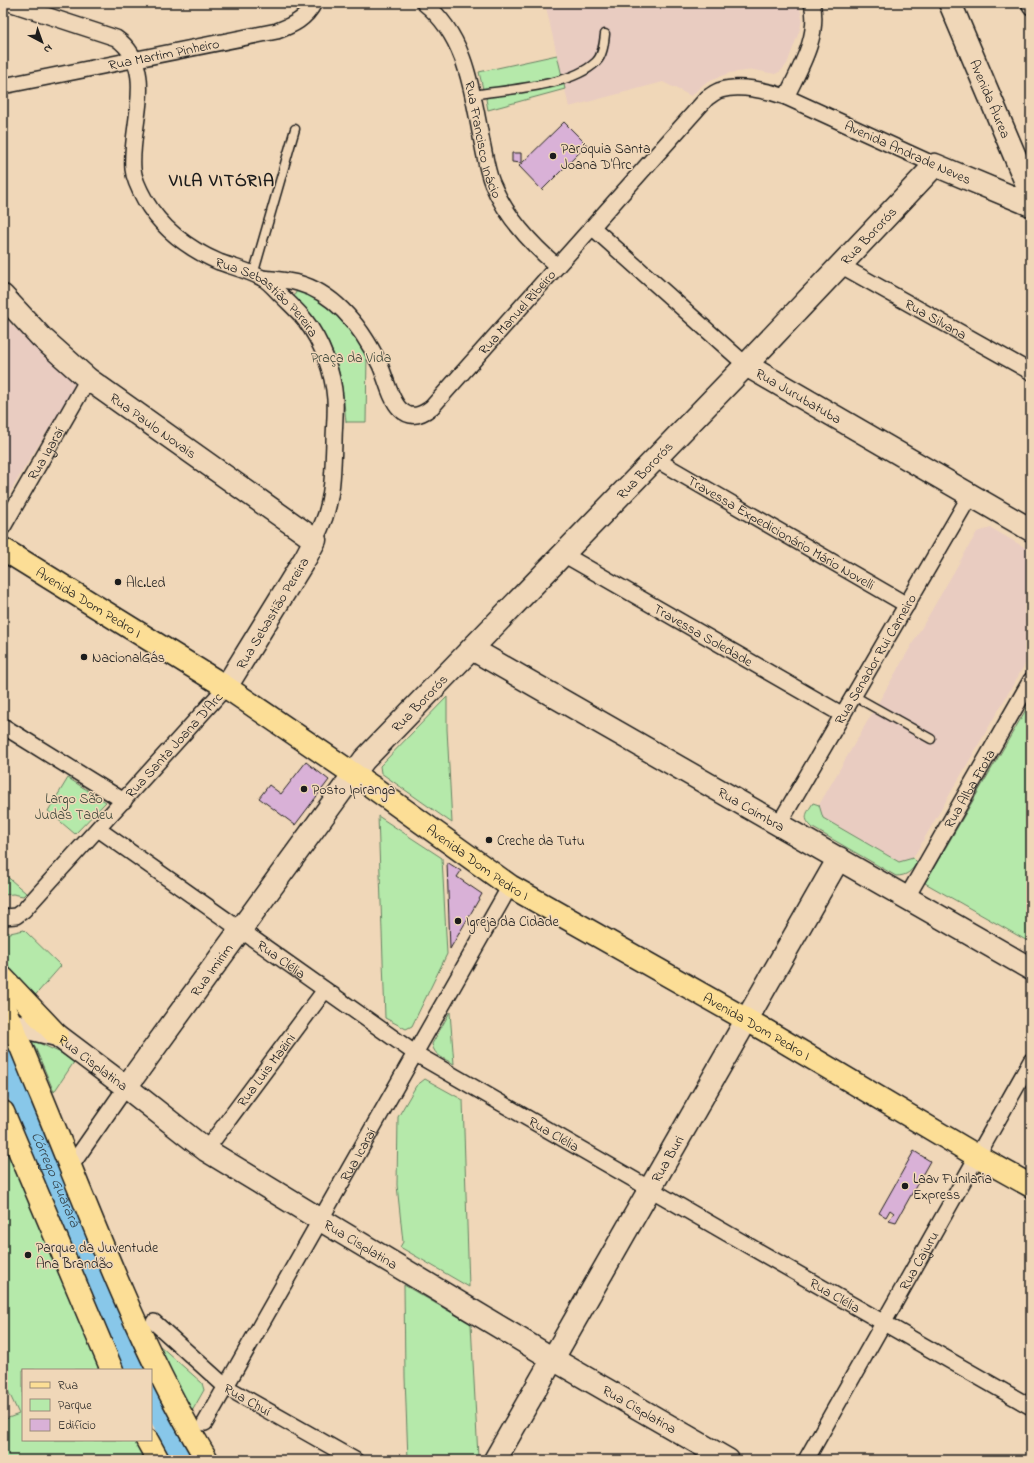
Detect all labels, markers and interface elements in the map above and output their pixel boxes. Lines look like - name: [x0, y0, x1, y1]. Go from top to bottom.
- north arrow: [22, 22, 62, 62]
- street label: Rua Martim Pinheiro: [107, 34, 221, 77]
- text: N: [40, 40, 56, 57]
- street label: Avenida Áurea: [963, 57, 1015, 142]
- street label: Rua Francisco Inácio: [458, 79, 507, 202]
- street label: Avenida Andrade Neves: [841, 116, 974, 191]
- place label: Paróquia Santa Joana D'Arc: [561, 139, 651, 176]
- marker: Paróquia Santa Joana D'Arc: [548, 151, 558, 161]
- district label: VILA VITÓRIA: [168, 169, 275, 195]
- street label: Rua Bororós: [836, 203, 902, 271]
- street label: Rua Sebastião Pereira: [212, 252, 323, 342]
- street label: Rua Manuel Ribeiro: [474, 265, 562, 360]
- street label: Rua Silvana: [900, 294, 970, 346]
- park label: Praça da Vida: [311, 348, 391, 369]
- street label: Rua Jurubatuba: [751, 364, 845, 430]
- street label: Rua Paulo Novais: [105, 388, 200, 465]
- street label: Rua Igaraí: [23, 423, 71, 485]
- street label: Rua Bororós: [612, 437, 679, 505]
- street label: Travessa Expedicionário Mário Novelli: [683, 471, 878, 596]
- street label: Rua Sebastião Pereira: [231, 554, 315, 674]
- street label: Avenida Dom Pedro I: [31, 563, 145, 644]
- place label: Alc.Led: [126, 573, 165, 594]
- marker: Alc.Led: [113, 577, 123, 587]
- street label: Rua Senador Rui Carneiro: [830, 590, 923, 729]
- street label: Travessa Soledade: [649, 599, 757, 673]
- place label: NacionalGás: [92, 648, 165, 669]
- marker: NacionalGás: [79, 652, 89, 662]
- street label: Rua Bororós: [387, 670, 454, 738]
- street label: Rua Santa Joana D'Arc: [121, 688, 229, 803]
- street label: Rua Alba Frota: [939, 746, 1001, 833]
- place label: Posto Ipiranga: [312, 780, 395, 802]
- street label: Rua Coimbra: [713, 783, 788, 838]
- marker: Posto Ipiranga: [299, 784, 309, 794]
- park label: Largo São Judas Tadeu: [35, 789, 113, 826]
- street label: Avenida Dom Pedro I: [421, 820, 532, 906]
- place label: Creche da Tutu: [497, 831, 585, 852]
- marker: Creche da Tutu: [484, 835, 494, 845]
- place label: Igreja da Cidade: [466, 912, 559, 934]
- marker: Igreja da Cidade: [453, 916, 463, 926]
- street label: Rua Clélia: [252, 936, 310, 985]
- street label: Rua Imirim: [186, 940, 239, 1002]
- street label: Avenida Dom Pedro I: [699, 988, 814, 1067]
- street label: Rua Luis Mazini: [232, 1029, 301, 1112]
- street label: Rua Cisplatina: [53, 1030, 132, 1097]
- street label: Rua Clélia: [524, 1112, 583, 1158]
- street label: Rua Icaraí: [335, 1124, 383, 1186]
- water label: Córrego Guarará: [25, 1128, 86, 1232]
- street label: Rua Buri: [647, 1132, 690, 1187]
- place label: Laav Funilaria Express: [913, 1169, 992, 1206]
- marker: Laav Funilaria Express: [900, 1181, 910, 1191]
- street label: Rua Cisplatina: [319, 1215, 401, 1276]
- street label: Rua Cajuru: [895, 1228, 945, 1295]
- place label: Parque da Juventude Ana Brandão: [36, 1238, 159, 1275]
- marker: Parque da Juventude Ana Brandão: [23, 1250, 33, 1260]
- street label: Rua Clélia: [805, 1273, 864, 1319]
- legend: [22, 1369, 152, 1441]
- text: Rua: [58, 1377, 78, 1395]
- street label: Rua Chuí: [219, 1379, 275, 1423]
- street label: Rua Cisplatina: [598, 1381, 680, 1440]
- text: Parque: [58, 1397, 92, 1415]
- text: Edifício: [58, 1417, 96, 1435]

